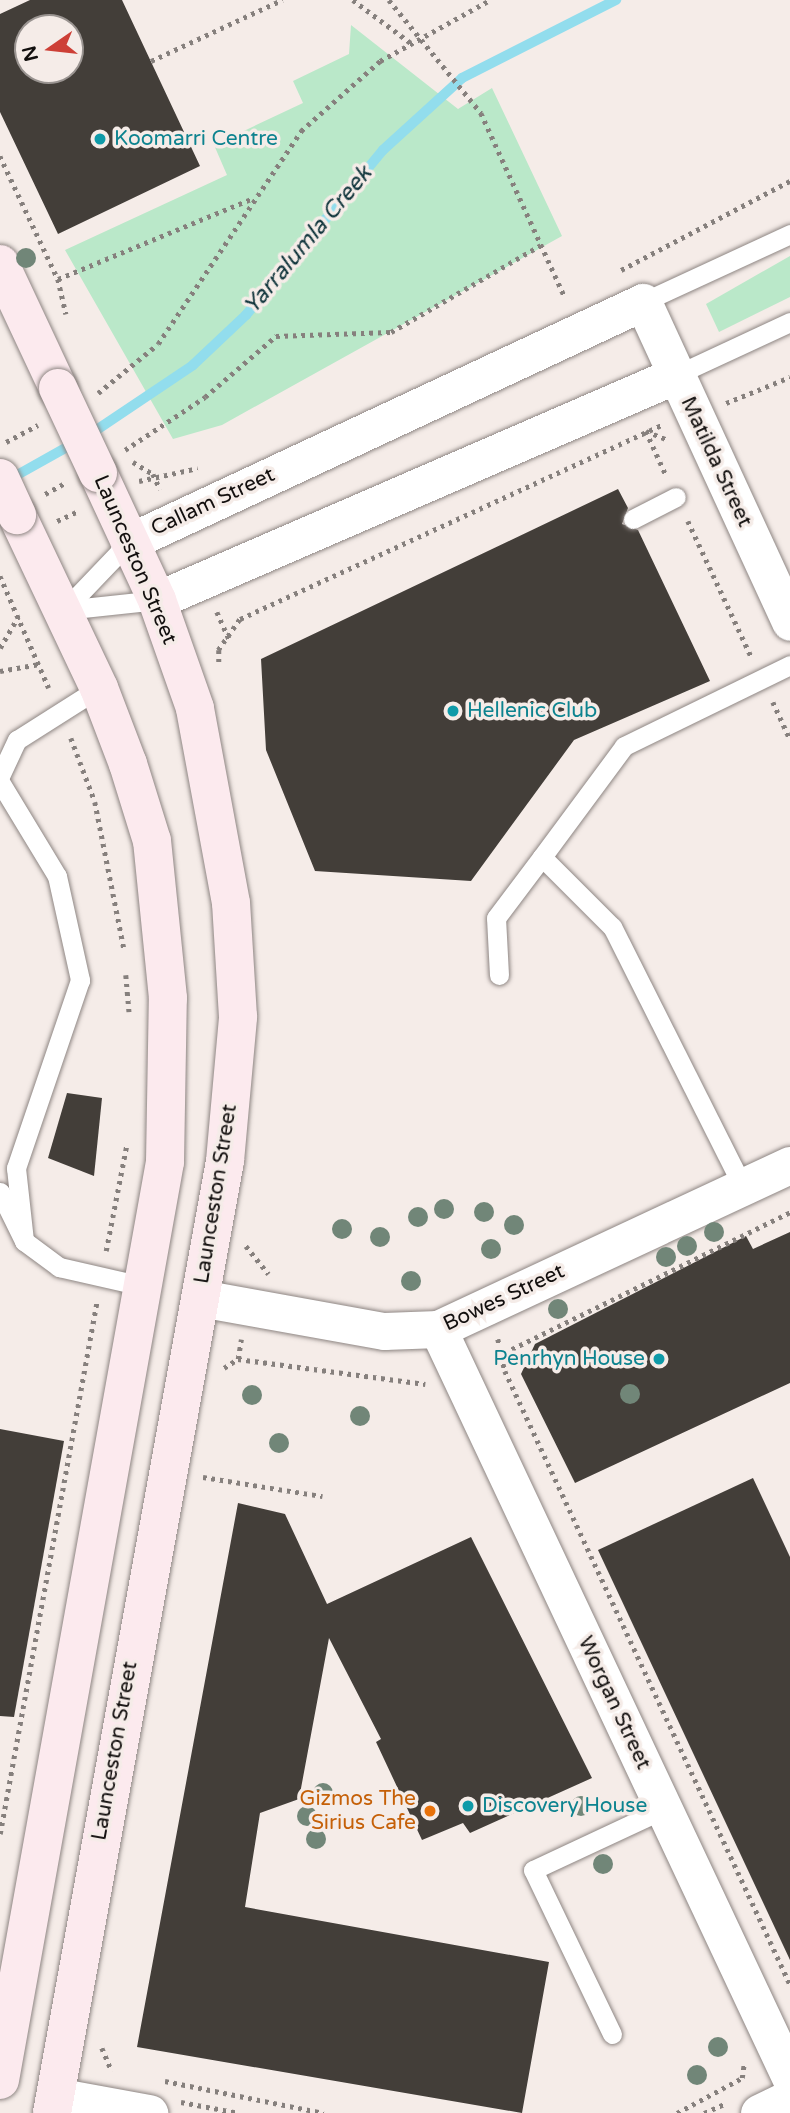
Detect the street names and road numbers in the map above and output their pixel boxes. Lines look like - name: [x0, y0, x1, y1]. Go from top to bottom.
- street label: Matilda Street: [675, 393, 757, 531]
- street label: Callam Street: [147, 462, 279, 542]
- street label: Launceston Street: [88, 472, 182, 648]
- street label: Launceston Street: [189, 1102, 243, 1286]
- street label: Bowes Street: [439, 1259, 569, 1337]
- street label: Worgan Street: [572, 1632, 656, 1774]
- street label: Launceston Street: [87, 1660, 143, 1842]

